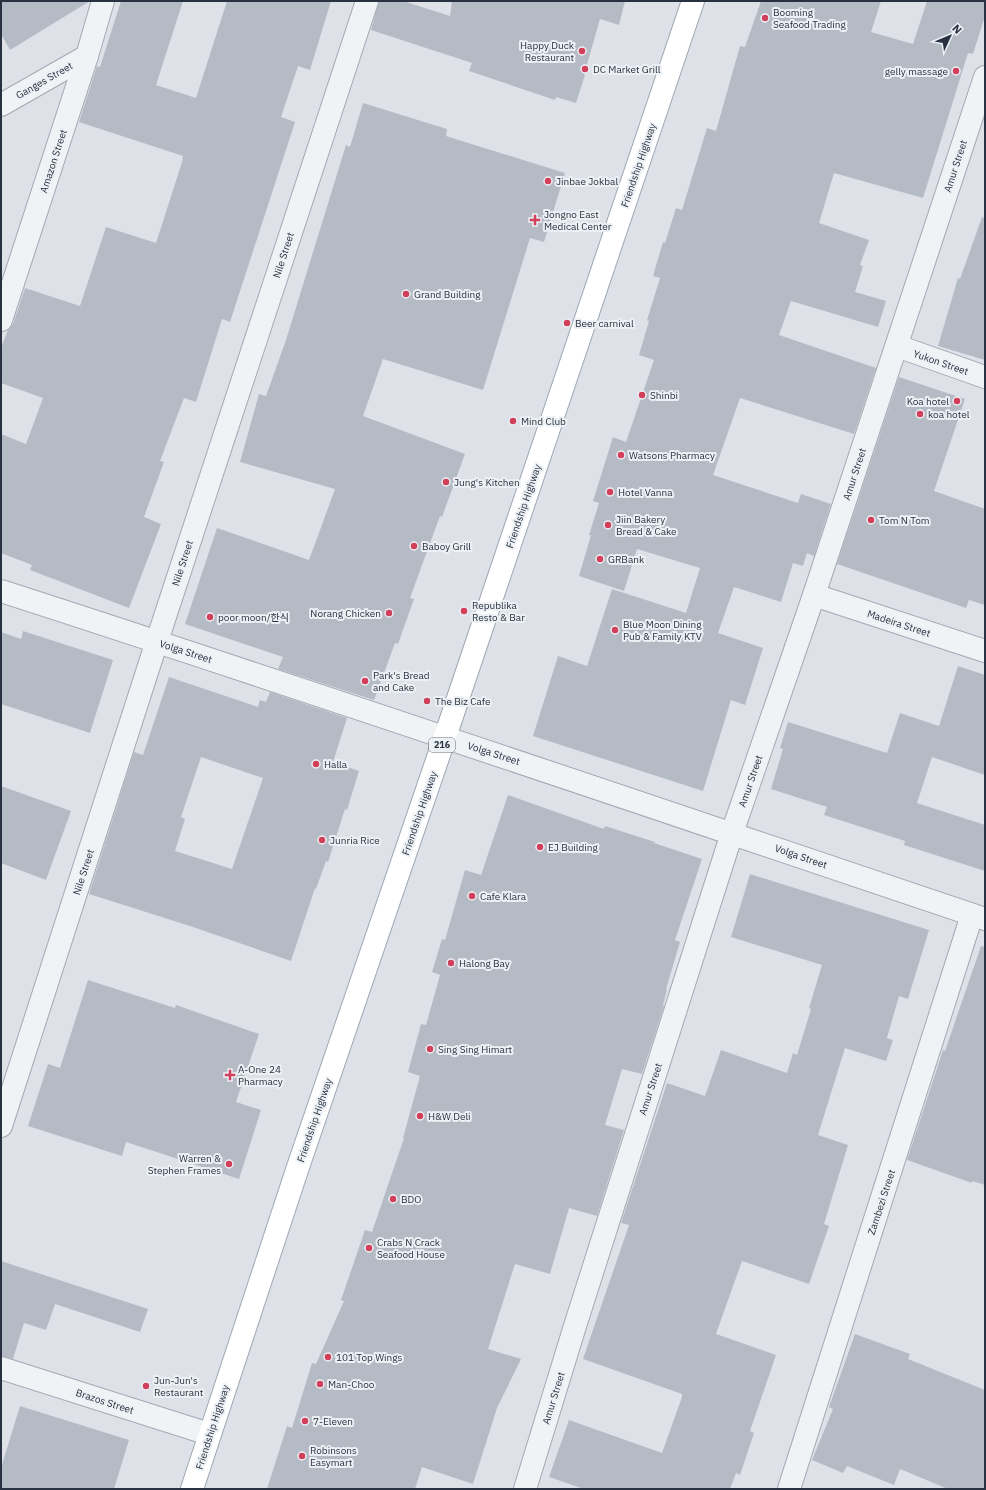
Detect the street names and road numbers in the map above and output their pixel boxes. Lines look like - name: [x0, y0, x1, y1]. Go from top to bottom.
- street label: Ganges Street: [14, 59, 75, 102]
- street label: Friendship Highway: [618, 121, 659, 209]
- street label: Amazon Street: [37, 127, 70, 195]
- street label: Amur Street: [941, 138, 970, 194]
- street label: Nile Street: [270, 230, 297, 280]
- street label: Yukon Street: [912, 347, 971, 378]
- street label: Amur Street: [840, 446, 869, 502]
- street label: Friendship Highway: [503, 462, 544, 550]
- street label: Nile Street: [169, 538, 196, 588]
- street label: Madeira Street: [865, 607, 933, 640]
- street label: Volga Street: [158, 637, 214, 666]
- road number: 216: [429, 738, 455, 752]
- street label: Volga Street: [466, 739, 522, 768]
- street label: Amur Street: [735, 753, 766, 809]
- street label: Friendship Highway: [399, 769, 440, 857]
- street label: Volga Street: [773, 841, 829, 872]
- street label: Nile Street: [70, 847, 97, 897]
- street label: Amur Street: [636, 1061, 665, 1117]
- street label: Friendship Highway: [294, 1076, 335, 1164]
- street label: Zambezi Street: [865, 1167, 898, 1237]
- street label: Amur Street: [539, 1370, 568, 1426]
- street label: Friendship Highway: [193, 1383, 232, 1471]
- street label: Brazos Street: [74, 1386, 136, 1417]

